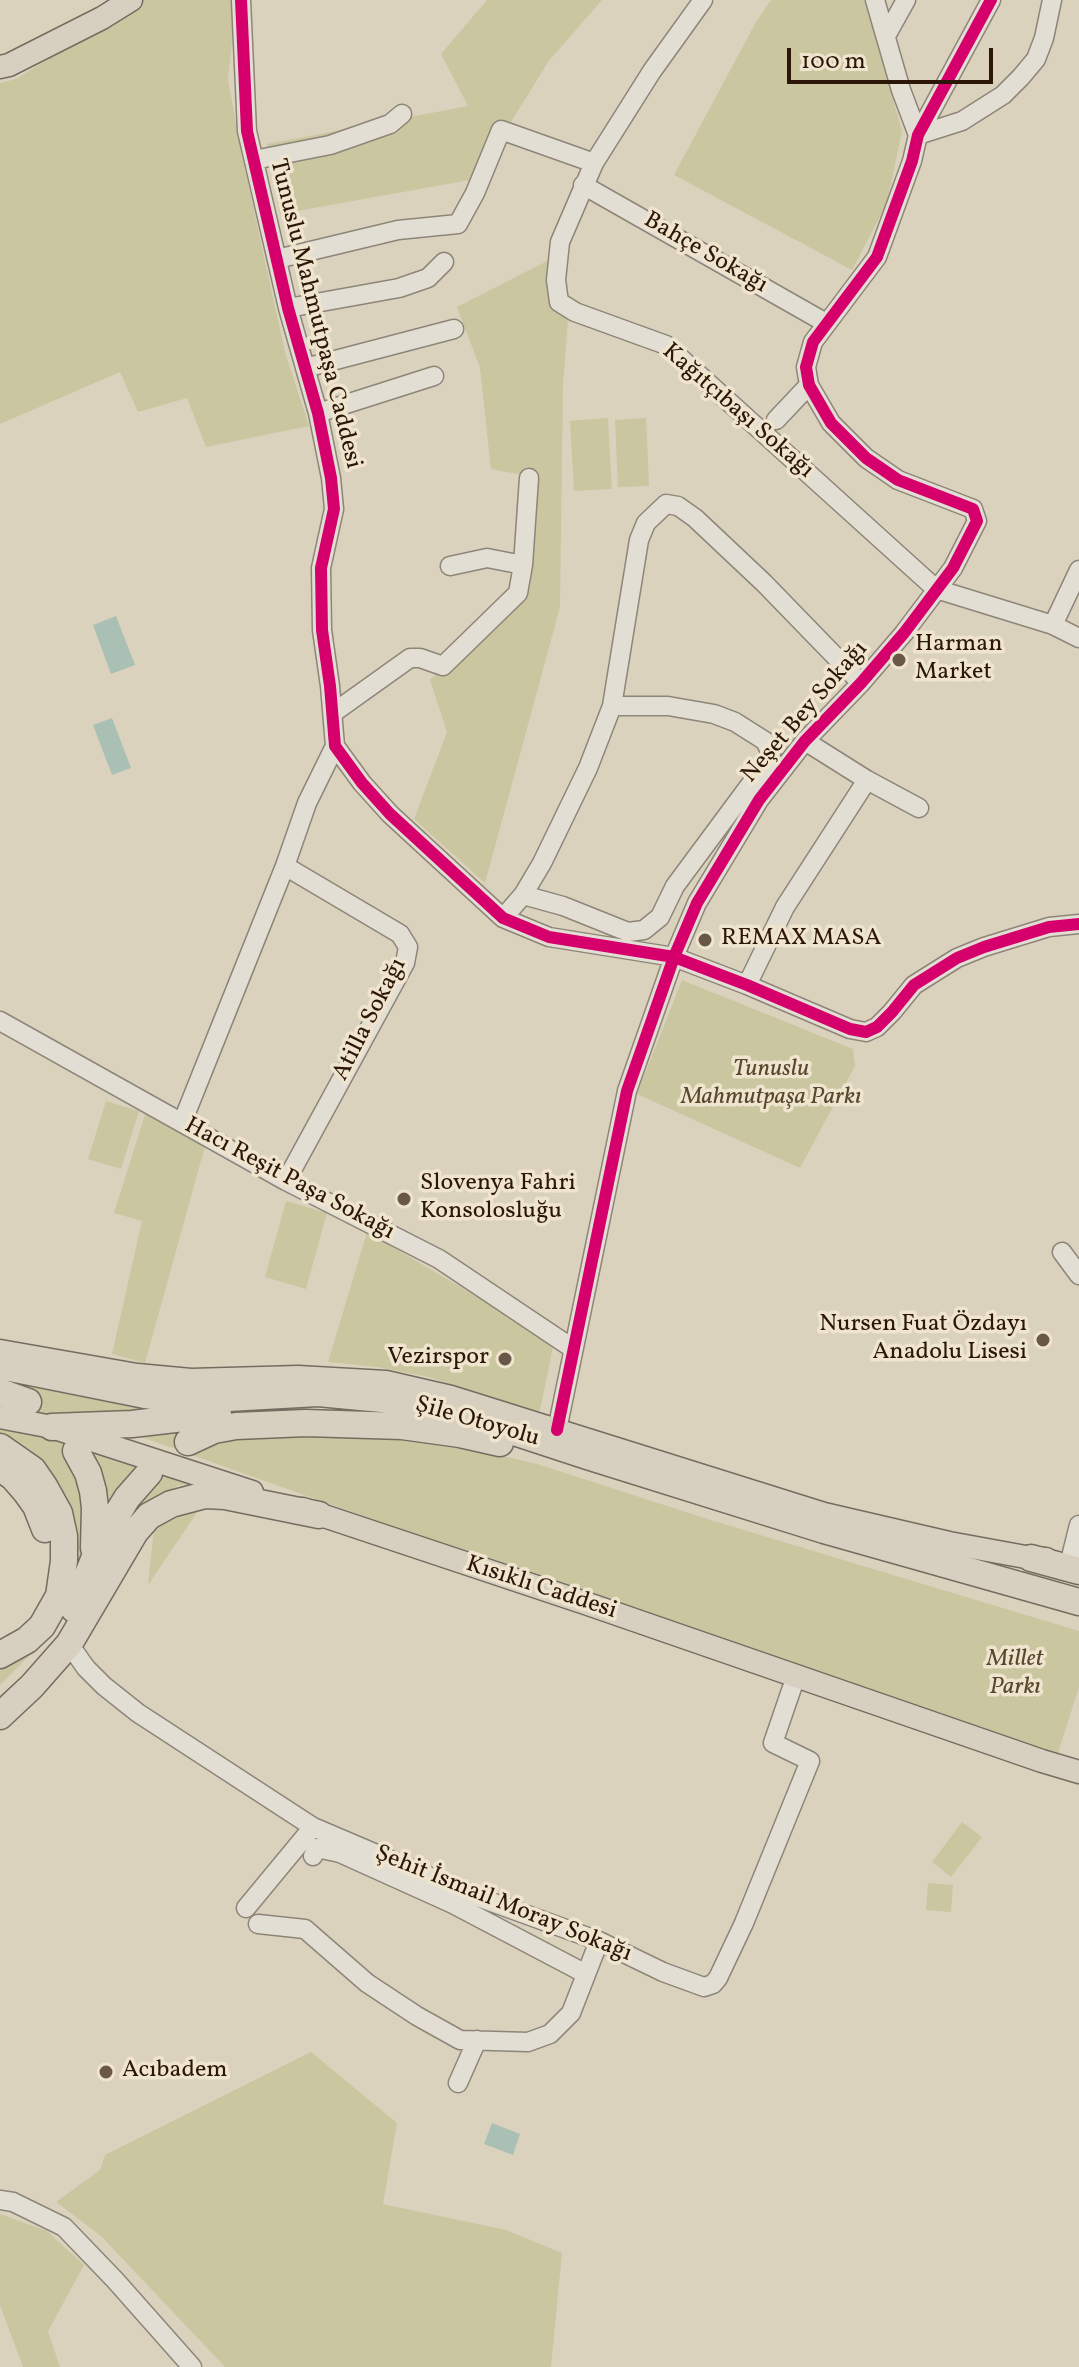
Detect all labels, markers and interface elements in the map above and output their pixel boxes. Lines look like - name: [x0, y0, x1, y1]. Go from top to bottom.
- scale bar: [791, 32, 997, 82]
- text: 100 m: [801, 45, 866, 79]
- street label: Tunuslu Mahmutpaşa Caddesi: [262, 156, 366, 472]
- street label: Bahçe Sokağı: [638, 207, 772, 301]
- street label: Kağıtçıbaşı Sokağı: [655, 338, 819, 486]
- place label: Harman Market: [915, 632, 1003, 688]
- street label: Neşet Bey Sokağı: [737, 636, 875, 790]
- marker: Harman Market: [890, 651, 908, 669]
- place label: REMAX MASA: [721, 926, 881, 954]
- marker: REMAX MASA: [696, 931, 714, 949]
- street label: Atilla Sokağı: [328, 954, 414, 1086]
- park label: Tunuslu Mahmutpaşa Parkı: [681, 1057, 861, 1113]
- street label: Hacı Reşit Paşa Sokağı: [179, 1112, 399, 1248]
- place label: Slovenya Fahri Konsolosluğu: [420, 1171, 576, 1227]
- marker: Slovenya Fahri Konsolosluğu: [395, 1190, 413, 1208]
- place label: Nursen Fuat Özdayı Anadolu Lisesi: [819, 1312, 1027, 1368]
- marker: Nursen Fuat Özdayı Anadolu Lisesi: [1034, 1331, 1052, 1349]
- place label: Vezirspor: [387, 1345, 489, 1373]
- marker: Vezirspor: [496, 1350, 514, 1368]
- street label: Şile Otoyolu: [411, 1392, 543, 1454]
- street label: Kısıklı Caddesi: [462, 1551, 620, 1627]
- park label: Millet Parkı: [987, 1647, 1043, 1703]
- street label: Şehit İsmail Moray Sokağı: [370, 1840, 636, 1970]
- place label: Acıbadem: [122, 2058, 228, 2086]
- marker: Acıbadem: [97, 2063, 115, 2081]

